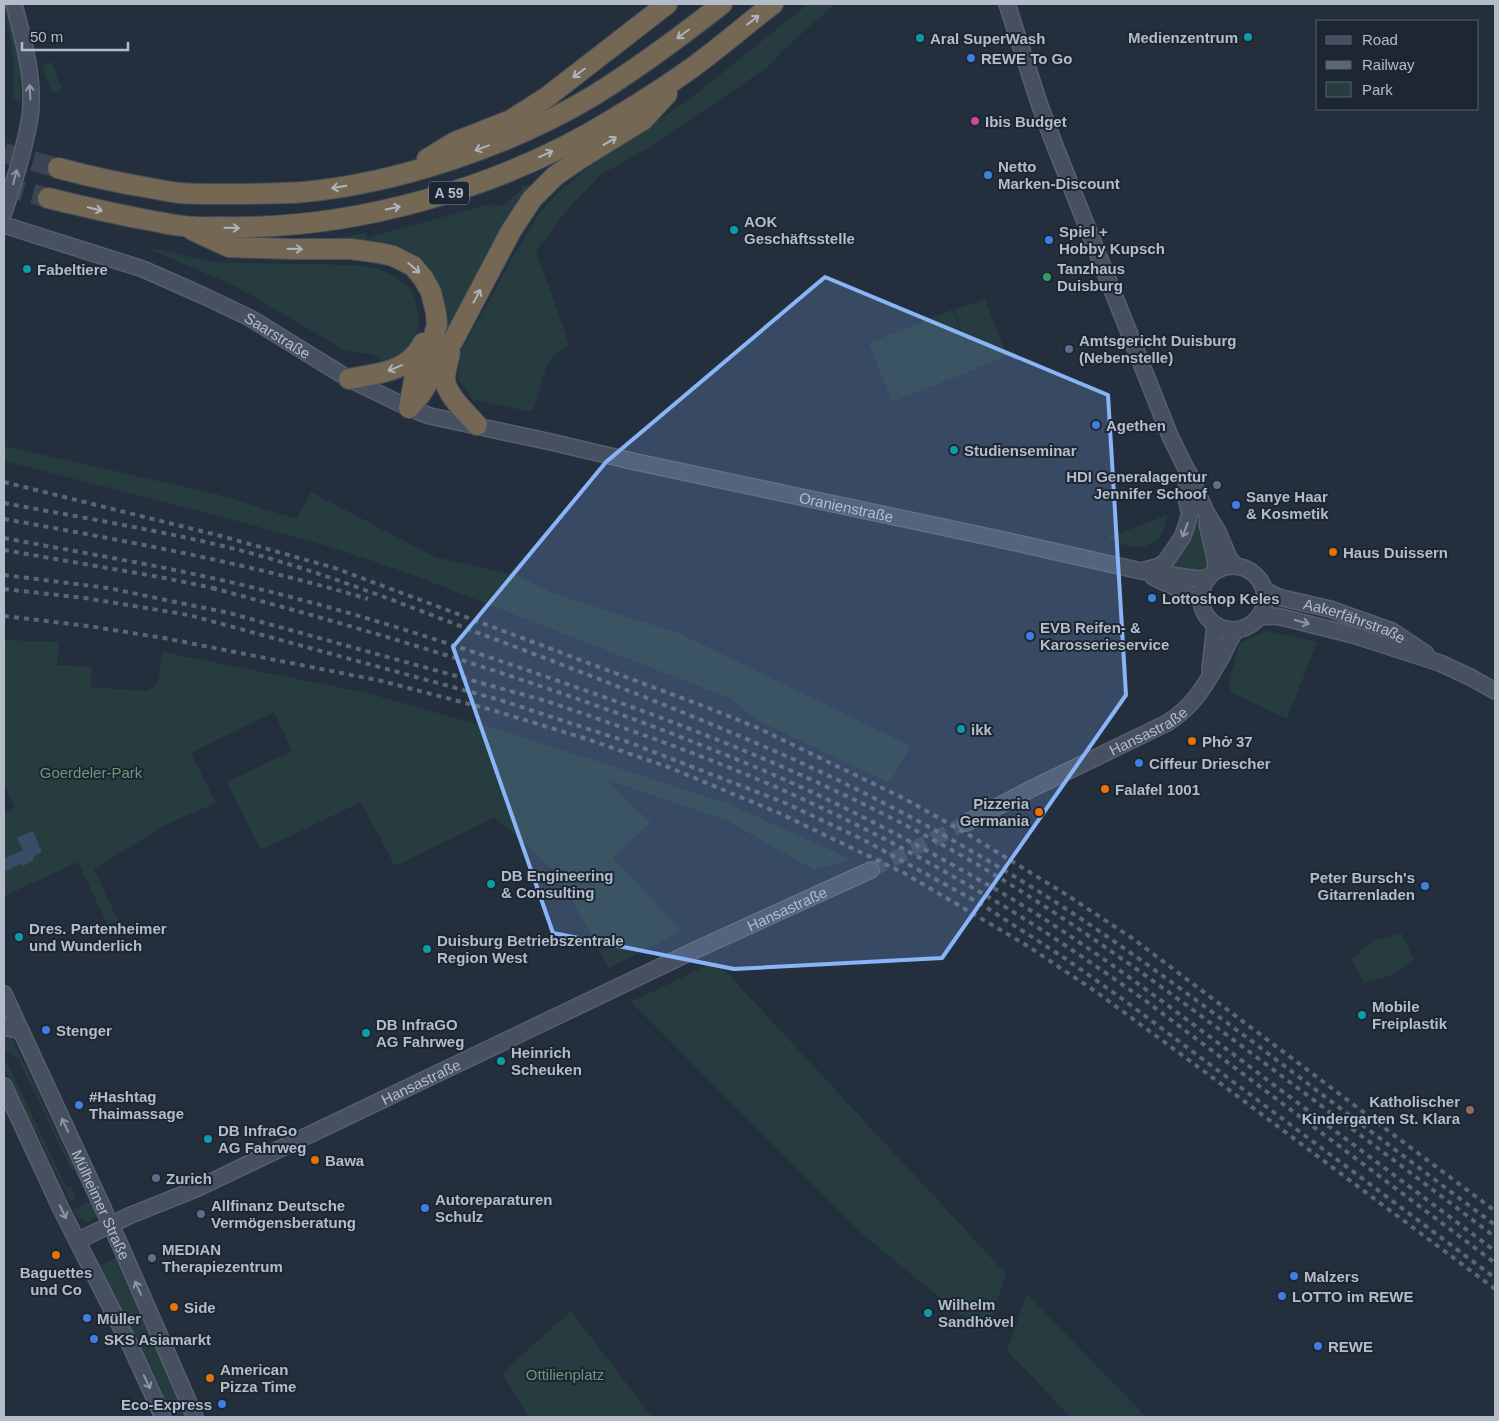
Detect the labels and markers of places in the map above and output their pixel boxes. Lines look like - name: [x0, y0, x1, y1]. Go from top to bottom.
- place label: Medienzentrum: [1128, 29, 1238, 46]
- place label: Aral SuperWash: [930, 30, 1045, 47]
- marker: Medienzentrum: [1242, 31, 1254, 43]
- marker: Aral SuperWash: [914, 32, 926, 44]
- place label: REWE To Go: [981, 50, 1072, 67]
- marker: REWE To Go: [965, 52, 977, 64]
- place label: Ibis Budget: [985, 113, 1067, 130]
- marker: Ibis Budget: [969, 115, 981, 127]
- place label: Netto Marken-Discount: [998, 158, 1120, 192]
- marker: Netto Marken-Discount: [982, 169, 994, 181]
- place label: AOK Geschäftsstelle: [744, 213, 855, 247]
- place label: Spiel + Hobby Kupsch: [1059, 223, 1165, 257]
- marker: AOK Geschäftsstelle: [728, 224, 740, 236]
- marker: Spiel + Hobby Kupsch: [1043, 234, 1055, 246]
- place label: Tanzhaus Duisburg: [1057, 260, 1125, 294]
- place label: Fabeltiere: [37, 261, 108, 278]
- marker: Fabeltiere: [21, 263, 33, 275]
- marker: Tanzhaus Duisburg: [1041, 271, 1053, 283]
- place label: Amtsgericht Duisburg (Nebenstelle): [1079, 332, 1237, 366]
- marker: Amtsgericht Duisburg (Nebenstelle): [1063, 343, 1075, 355]
- place label: Agethen: [1106, 417, 1166, 434]
- marker: Agethen: [1090, 419, 1102, 431]
- place label: Studienseminar: [964, 442, 1077, 459]
- marker: Studienseminar: [948, 444, 960, 456]
- place label: HDI Generalagentur Jennifer Schoof: [1066, 468, 1208, 502]
- marker: HDI Generalagentur Jennifer Schoof: [1211, 479, 1223, 491]
- place label: Sanye Haar & Kosmetik: [1246, 488, 1329, 522]
- marker: Sanye Haar & Kosmetik: [1230, 499, 1242, 511]
- place label: Haus Duissern: [1343, 544, 1448, 561]
- marker: Haus Duissern: [1327, 546, 1339, 558]
- place label: Lottoshop Keles: [1162, 590, 1280, 607]
- marker: Lottoshop Keles: [1146, 592, 1158, 604]
- place label: EVB Reifen- & Karosserieservice: [1040, 619, 1169, 653]
- marker: EVB Reifen- & Karosserieservice: [1024, 630, 1036, 642]
- place label: ikk: [971, 721, 993, 738]
- marker: ikk: [955, 723, 967, 735]
- place label: Phở 37: [1202, 733, 1253, 750]
- marker: Phở 37: [1186, 735, 1198, 747]
- place label: Ciffeur Driescher: [1149, 755, 1271, 772]
- marker: Ciffeur Driescher: [1133, 757, 1145, 769]
- place label: Falafel 1001: [1115, 781, 1200, 798]
- marker: Falafel 1001: [1099, 783, 1111, 795]
- place label: Pizzeria Germania: [960, 795, 1030, 829]
- marker: Pizzeria Germania: [1033, 806, 1045, 818]
- place label: DB Engineering & Consulting: [501, 867, 614, 901]
- place label: Peter Bursch's Gitarrenladen: [1310, 869, 1415, 903]
- marker: DB Engineering & Consulting: [485, 878, 497, 890]
- marker: Peter Bursch's Gitarrenladen: [1419, 880, 1431, 892]
- place label: Dres. Partenheimer und Wunderlich: [29, 920, 167, 954]
- marker: Dres. Partenheimer und Wunderlich: [13, 931, 25, 943]
- place label: Duisburg Betriebszentrale Region West: [437, 932, 624, 966]
- marker: Duisburg Betriebszentrale Region West: [421, 943, 433, 955]
- place label: Mobile Freiplastik: [1372, 998, 1448, 1032]
- marker: Mobile Freiplastik: [1356, 1009, 1368, 1021]
- place label: DB InfraGO AG Fahrweg: [376, 1016, 464, 1050]
- place label: Stenger: [56, 1022, 112, 1039]
- marker: Stenger: [40, 1024, 52, 1036]
- marker: DB InfraGO AG Fahrweg: [360, 1027, 372, 1039]
- place label: Heinrich Scheuken: [511, 1044, 582, 1078]
- marker: Heinrich Scheuken: [495, 1055, 507, 1067]
- place label: #Hashtag Thaimassage: [89, 1088, 184, 1122]
- place label: Katholischer Kindergarten St. Klara: [1302, 1093, 1461, 1127]
- marker: #Hashtag Thaimassage: [73, 1099, 85, 1111]
- marker: Katholischer Kindergarten St. Klara: [1464, 1104, 1476, 1116]
- place label: DB InfraGo AG Fahrweg: [218, 1122, 306, 1156]
- marker: DB InfraGo AG Fahrweg: [202, 1133, 214, 1145]
- place label: Bawa: [325, 1152, 365, 1169]
- marker: Bawa: [309, 1154, 321, 1166]
- place label: Zurich: [166, 1170, 212, 1187]
- marker: Zurich: [150, 1172, 162, 1184]
- place label: Autoreparaturen Schulz: [435, 1191, 553, 1225]
- place label: Allfinanz Deutsche Vermögensberatung: [211, 1197, 356, 1231]
- marker: Autoreparaturen Schulz: [419, 1202, 431, 1214]
- marker: Allfinanz Deutsche Vermögensberatung: [195, 1208, 207, 1220]
- place label: MEDIAN Therapiezentrum: [162, 1241, 283, 1275]
- marker: Baguettes und Co: [50, 1249, 62, 1261]
- marker: MEDIAN Therapiezentrum: [146, 1252, 158, 1264]
- place label: Baguettes und Co: [20, 1264, 92, 1298]
- place label: Malzers: [1304, 1268, 1359, 1285]
- marker: Malzers: [1288, 1270, 1300, 1282]
- place label: LOTTO im REWE: [1292, 1288, 1413, 1305]
- marker: LOTTO im REWE: [1276, 1290, 1288, 1302]
- place label: Wilhelm Sandhövel: [938, 1296, 1014, 1330]
- place label: Side: [184, 1299, 216, 1316]
- marker: Side: [168, 1301, 180, 1313]
- marker: Wilhelm Sandhövel: [922, 1307, 934, 1319]
- place label: Müller: [97, 1310, 141, 1327]
- marker: Müller: [81, 1312, 93, 1324]
- place label: SKS Asiamarkt: [104, 1331, 211, 1348]
- marker: SKS Asiamarkt: [88, 1333, 100, 1345]
- place label: REWE: [1328, 1338, 1373, 1355]
- marker: REWE: [1312, 1340, 1324, 1352]
- place label: American Pizza Time: [220, 1361, 296, 1395]
- marker: American Pizza Time: [204, 1372, 216, 1384]
- place label: Eco-Express: [121, 1396, 212, 1413]
- marker: Eco-Express: [216, 1398, 228, 1410]

